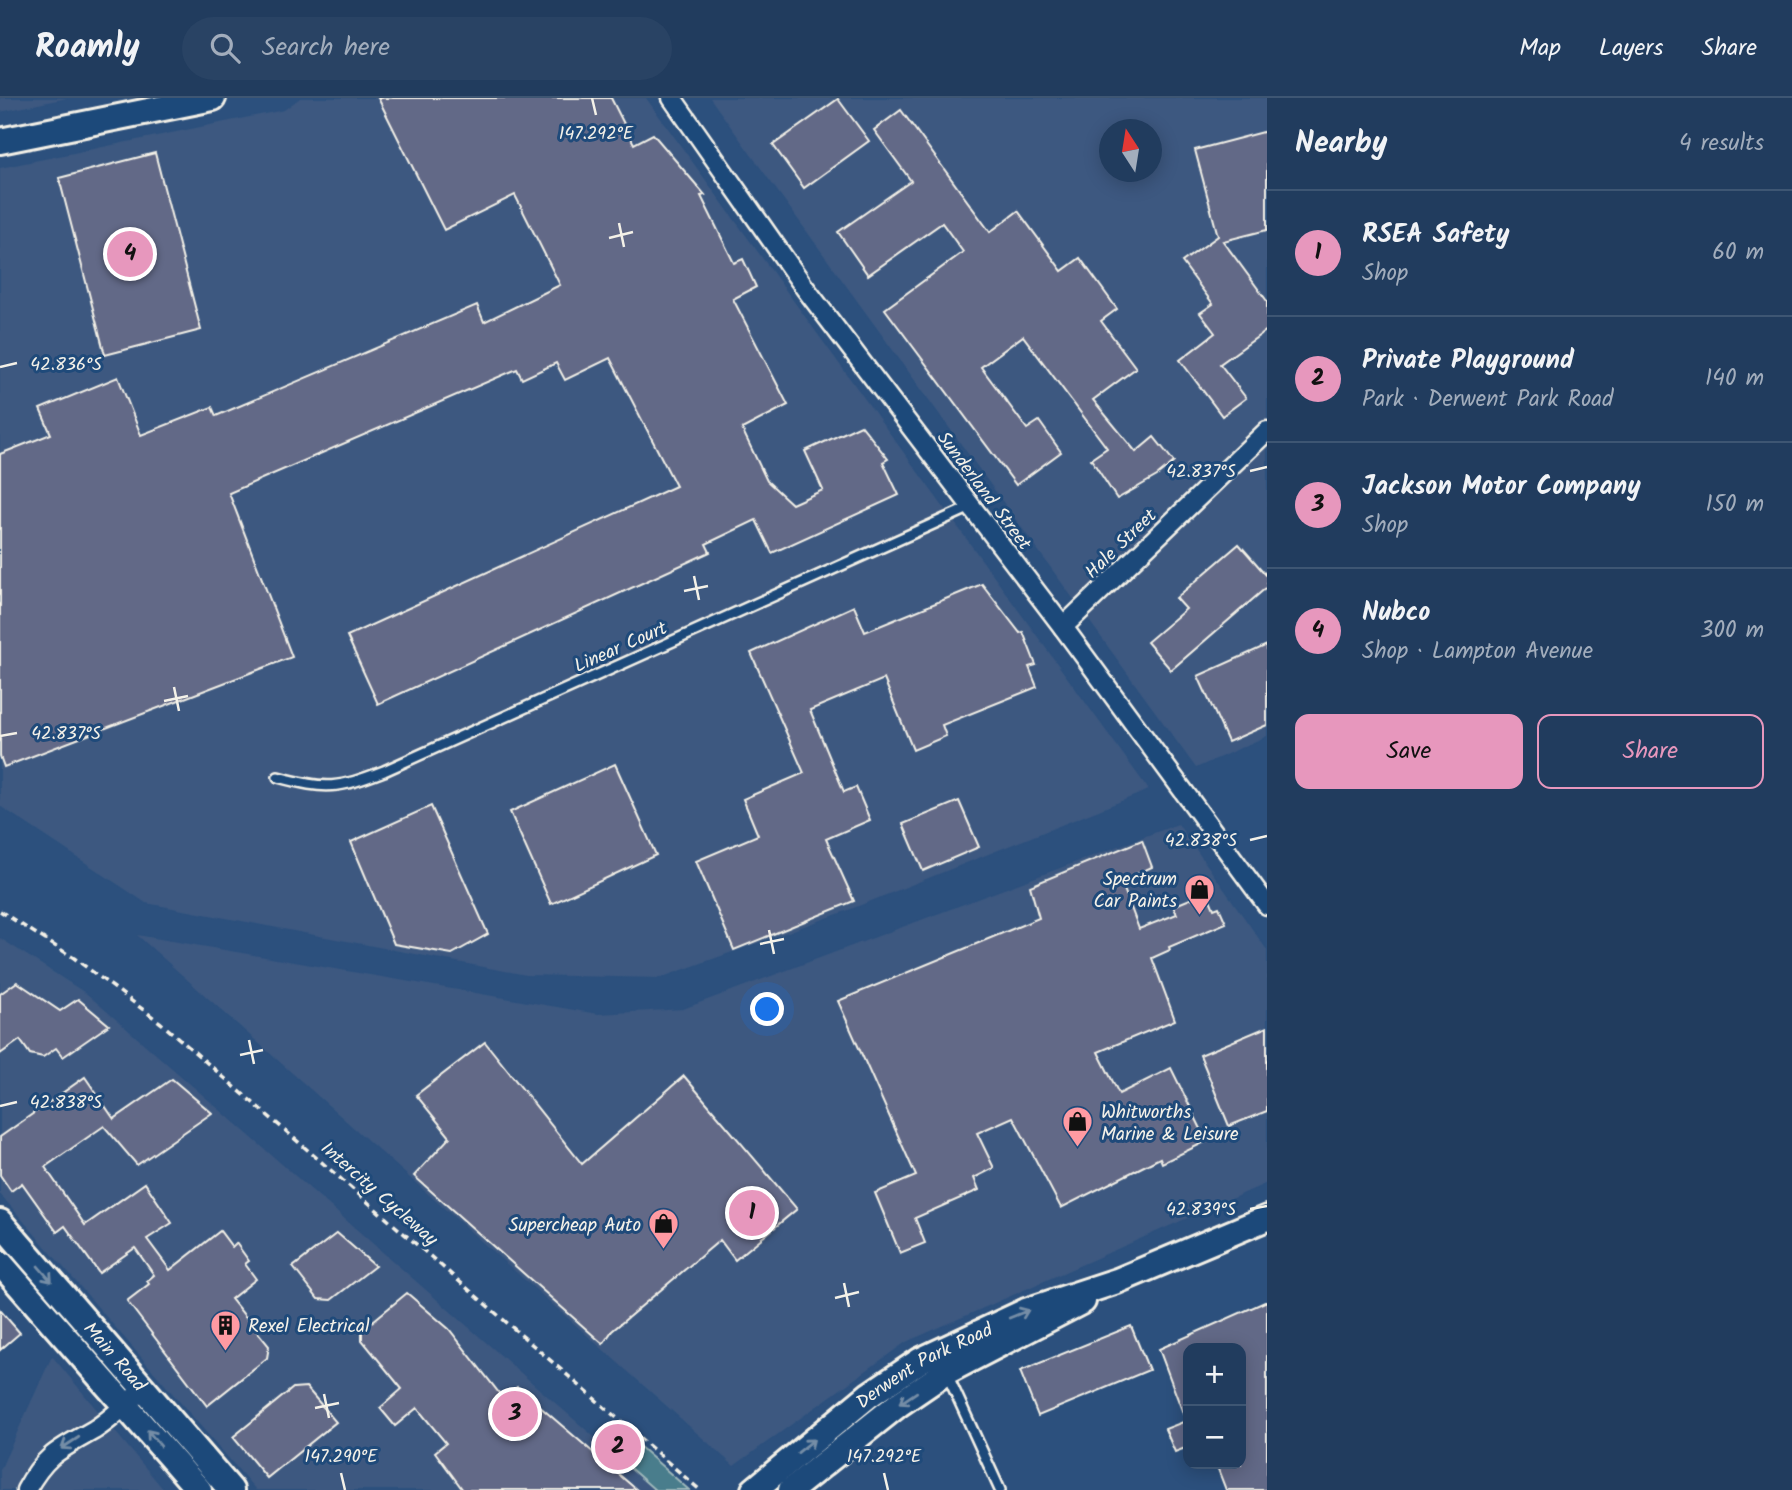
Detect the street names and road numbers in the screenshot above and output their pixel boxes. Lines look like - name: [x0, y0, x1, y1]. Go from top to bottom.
- street label: Sunderland Street: [928, 425, 1039, 558]
- street label: Hale Street: [1078, 502, 1165, 587]
- street label: Linear Court: [569, 614, 673, 682]
- street label: Intercity Cycleway: [313, 1135, 445, 1255]
- street label: Derwent Park Road: [850, 1315, 998, 1417]
- street label: Main Road: [75, 1316, 153, 1400]

